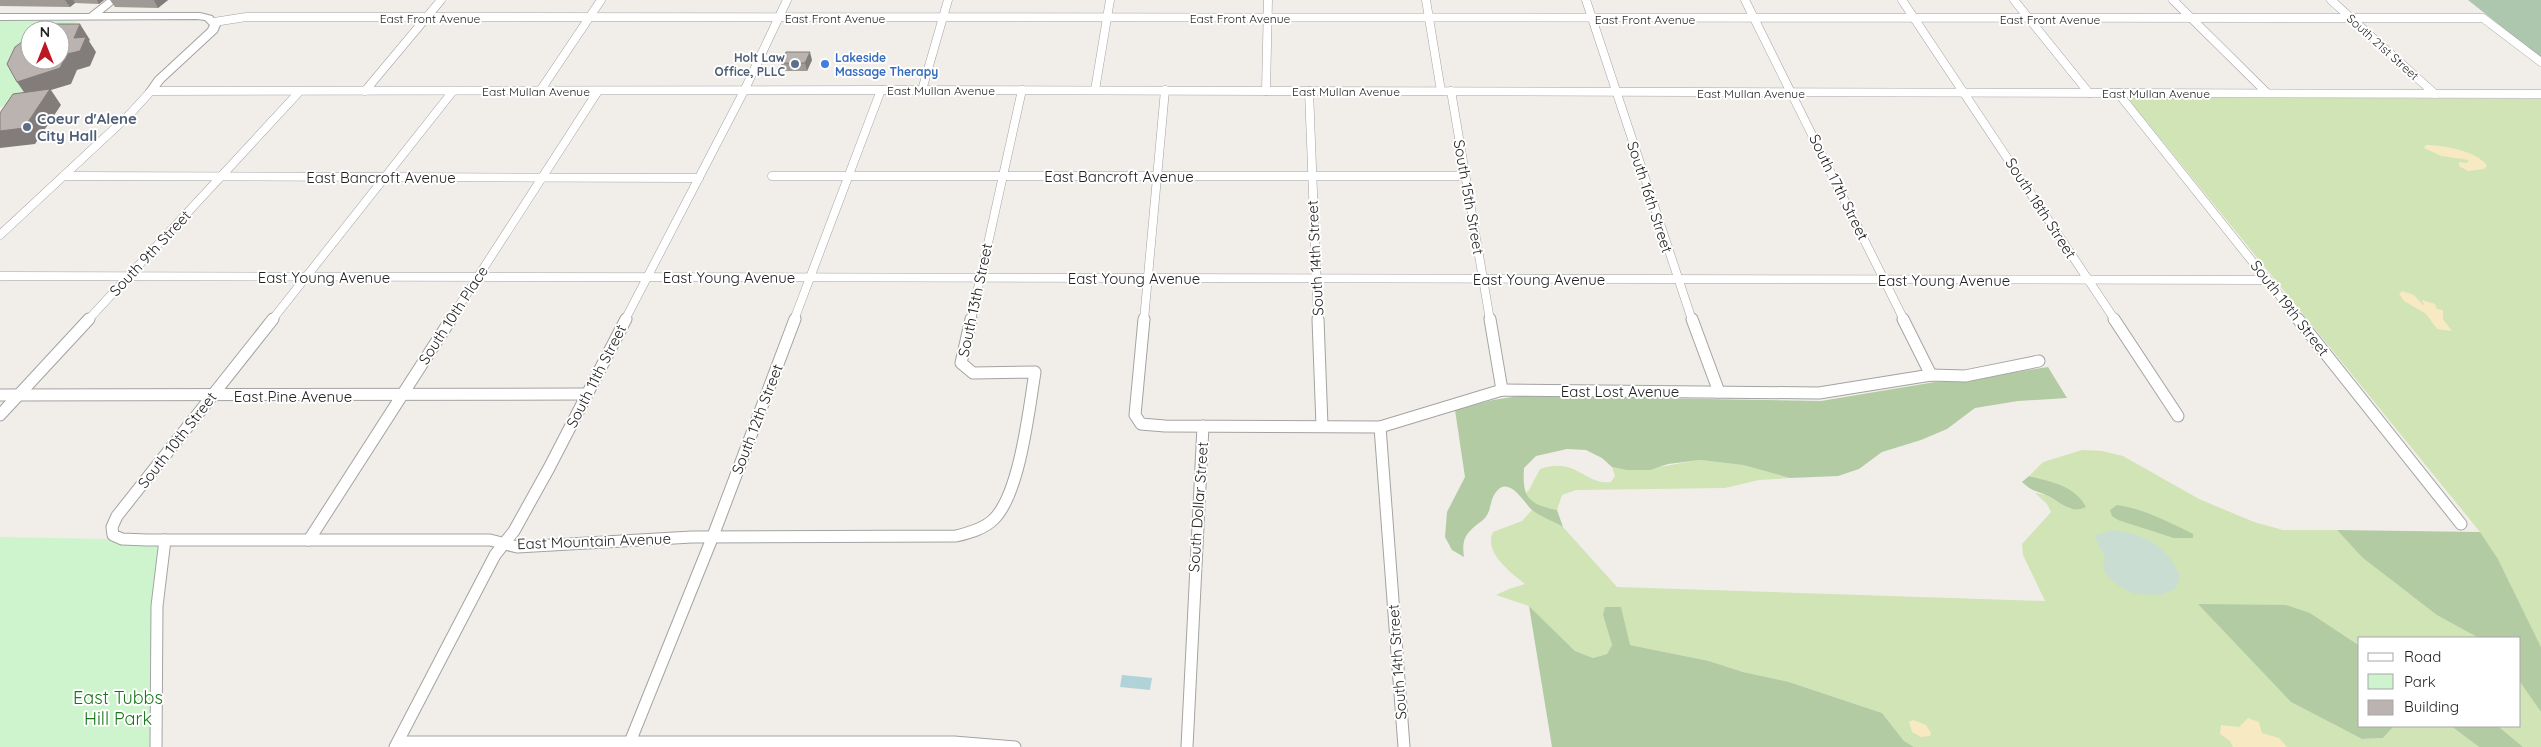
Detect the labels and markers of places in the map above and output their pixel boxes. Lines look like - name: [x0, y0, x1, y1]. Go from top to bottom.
- place label: Holt Law Office, PLLC: [714, 50, 785, 79]
- place label: Lakeside Massage Therapy: [835, 50, 938, 79]
- marker: Holt Law Office, PLLC: [789, 58, 801, 70]
- marker: Lakeside Massage Therapy: [819, 58, 831, 70]
- place label: Coeur d'Alene City Hall: [37, 109, 137, 145]
- marker: Coeur d'Alene City Hall: [21, 121, 33, 133]

